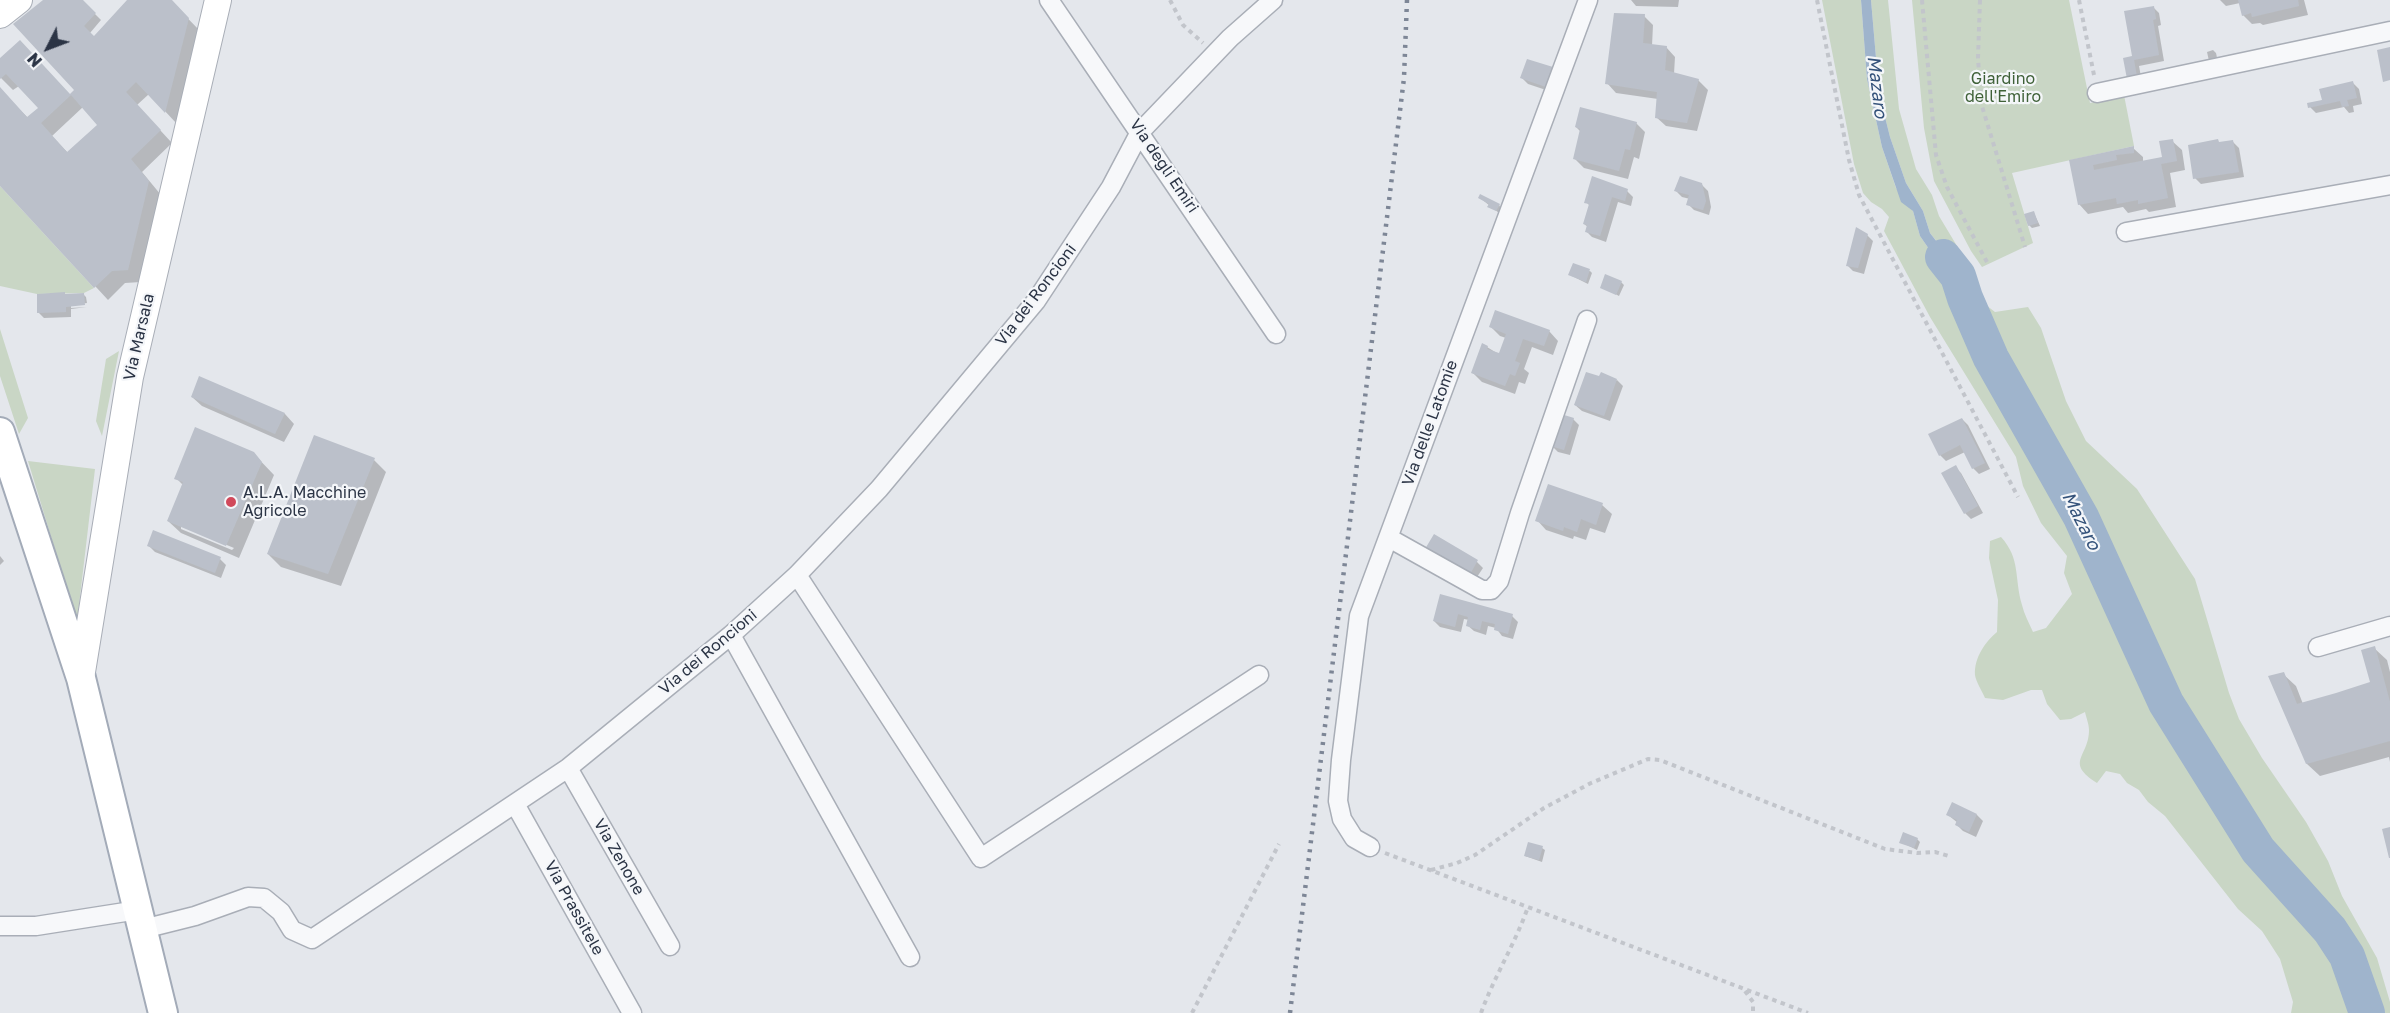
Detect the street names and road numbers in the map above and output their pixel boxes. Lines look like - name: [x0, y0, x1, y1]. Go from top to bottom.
- street label: Via degli Emiri: [1126, 115, 1202, 217]
- street label: Via dei Roncioni: [992, 240, 1080, 350]
- street label: Via Marsala: [120, 292, 158, 382]
- street label: Via delle Latomie: [1398, 358, 1462, 488]
- street label: Via dei Roncioni: [655, 605, 761, 699]
- street label: Via Zenone: [589, 815, 649, 899]
- street label: Via Prassitele: [540, 858, 608, 958]

